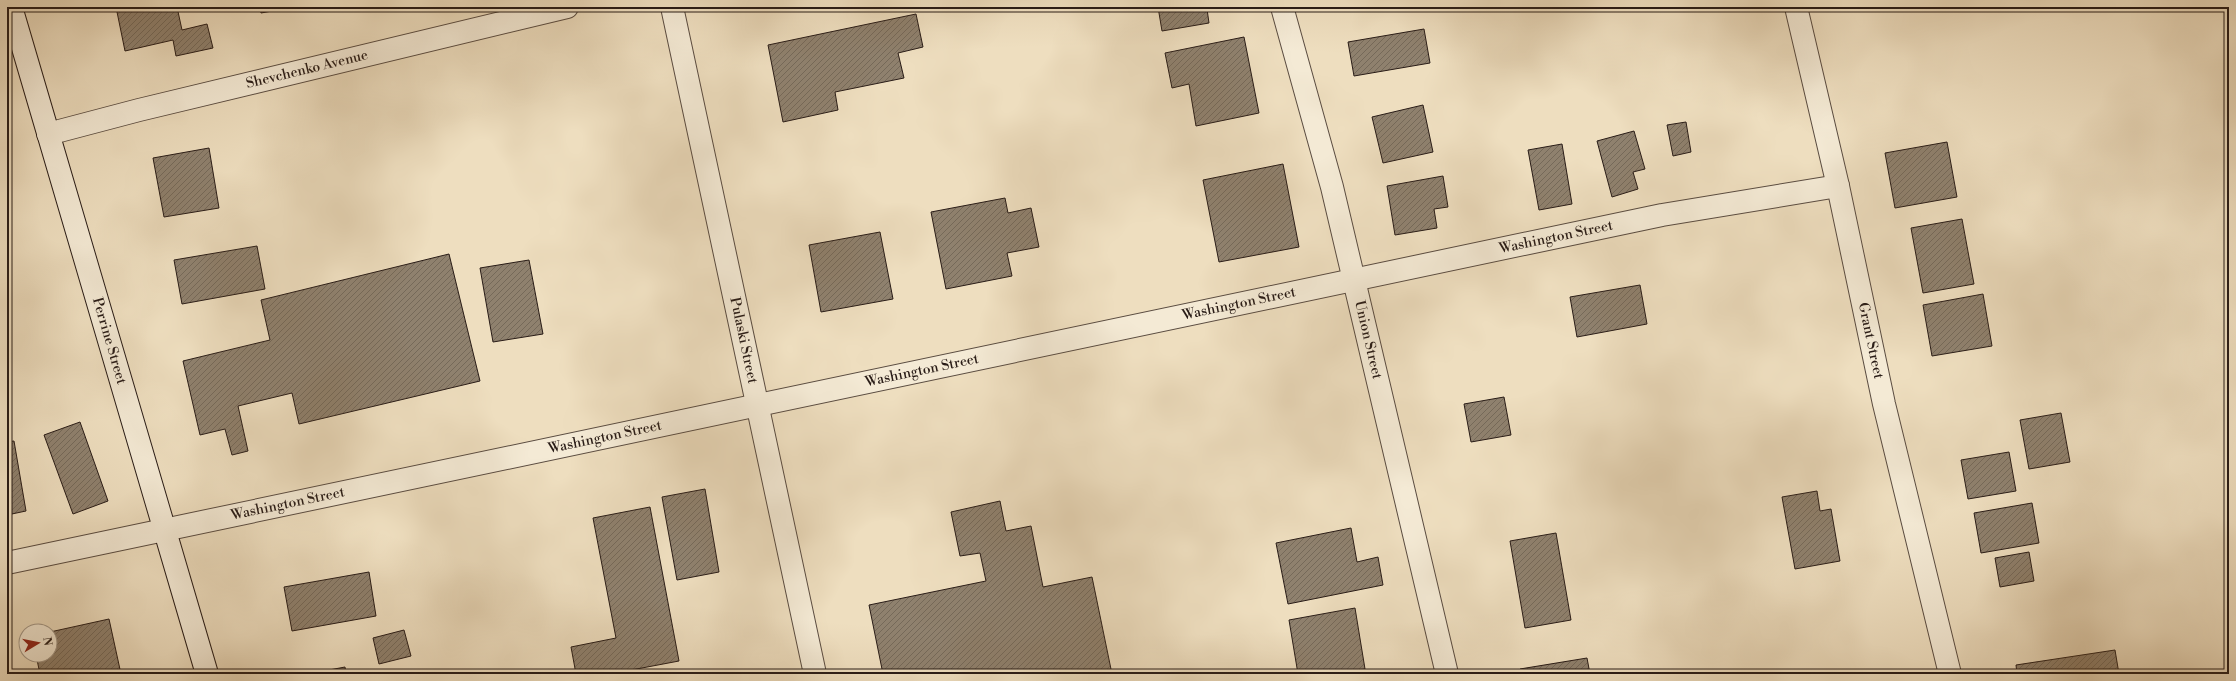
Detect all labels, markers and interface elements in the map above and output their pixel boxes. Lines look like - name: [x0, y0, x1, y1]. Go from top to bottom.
- street label: Shevchenko Avenue: [244, 46, 370, 93]
- street label: Washington Street: [1497, 217, 1615, 258]
- street label: Washington Street: [1180, 283, 1298, 325]
- street label: Perrine Street: [88, 295, 130, 386]
- street label: Pulaski Street: [725, 296, 762, 385]
- street label: Union Street: [1350, 299, 1386, 381]
- street label: Grant Street: [1854, 301, 1887, 381]
- street label: Washington Street: [863, 350, 980, 392]
- street label: Washington Street: [546, 417, 663, 458]
- street label: Washington Street: [228, 483, 346, 525]
- north arrow: [18, 623, 58, 663]
- text: N: [39, 636, 55, 647]

